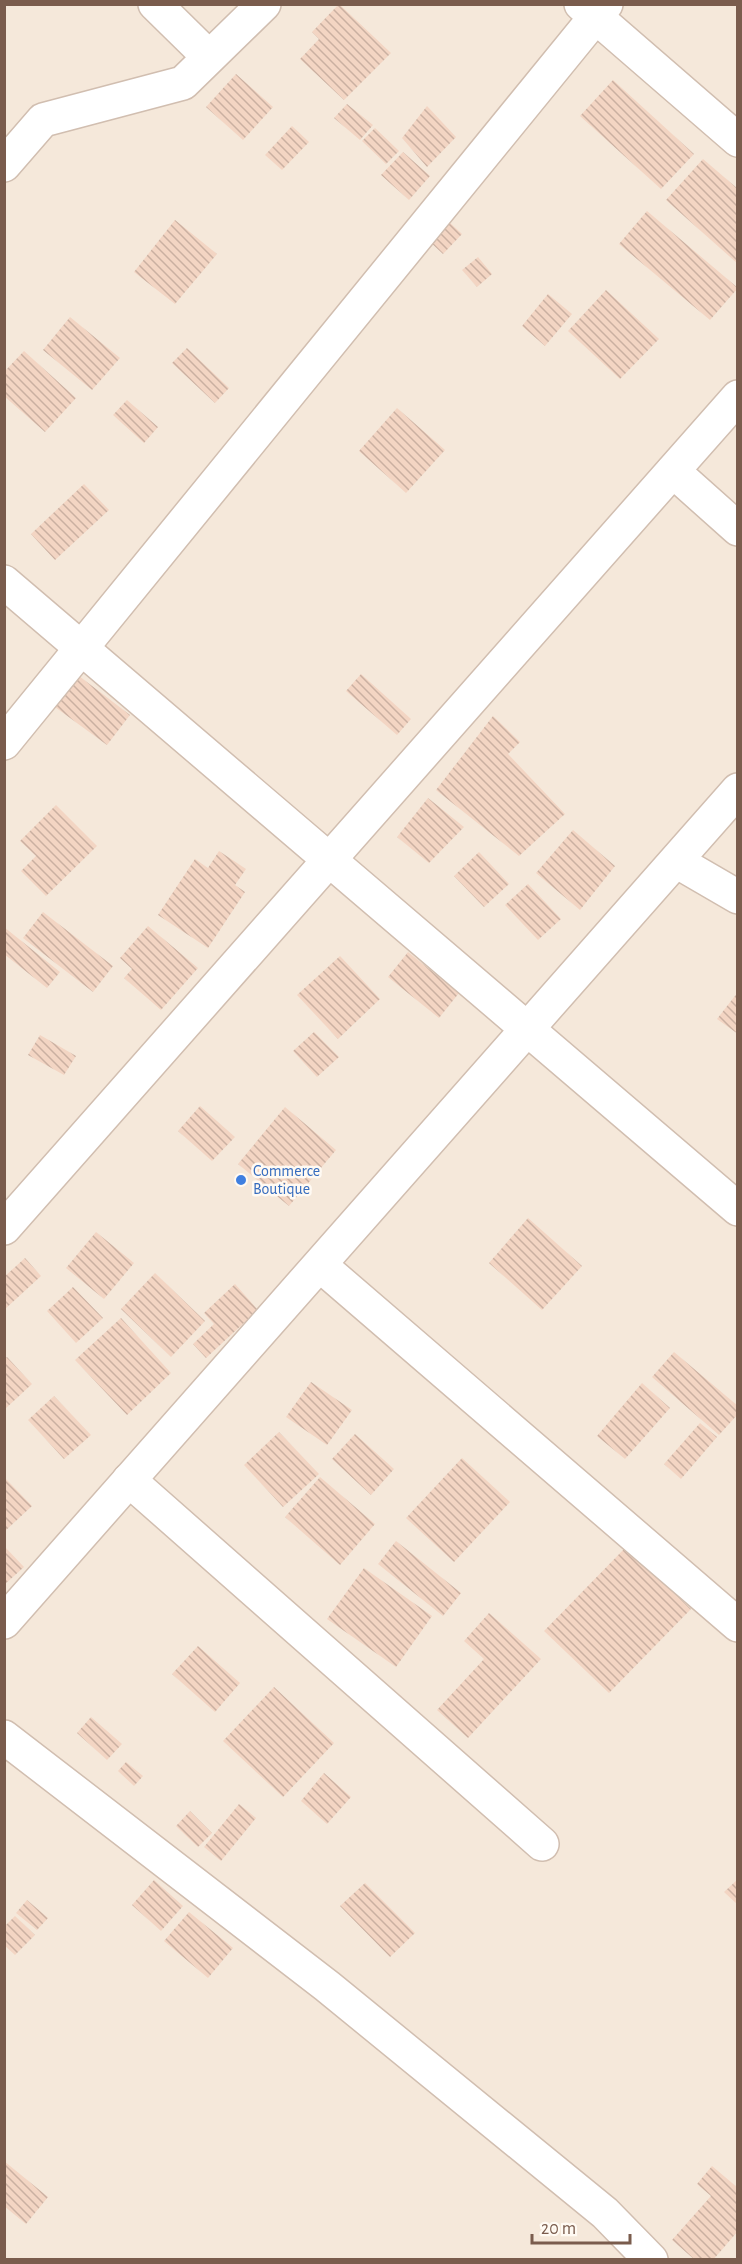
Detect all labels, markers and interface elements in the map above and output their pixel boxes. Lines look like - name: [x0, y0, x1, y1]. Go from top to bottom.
- place label: Commerce Boutique: [253, 1163, 320, 1197]
- marker: Commerce Boutique: [234, 1173, 248, 1187]
- scale bar: [532, 2207, 630, 2245]
- text: 20 m: [541, 2220, 576, 2238]

